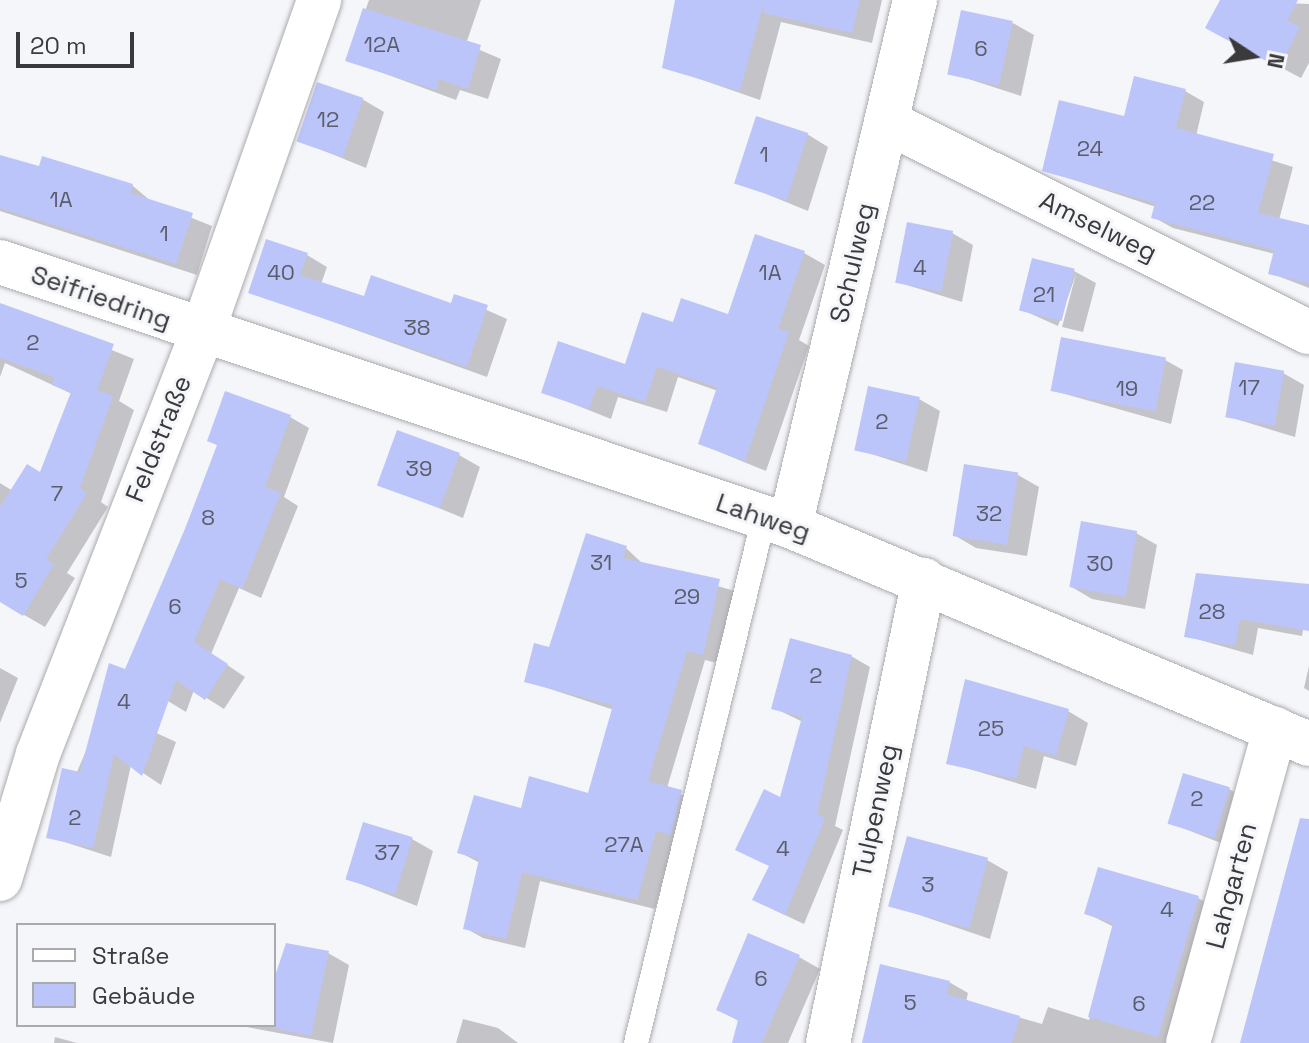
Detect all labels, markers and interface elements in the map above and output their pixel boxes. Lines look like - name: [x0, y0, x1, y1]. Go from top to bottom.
- scale bar: [20, 16, 138, 66]
- north arrow: [1213, 16, 1293, 96]
- text: 20 m: [30, 30, 87, 61]
- house number: 12A: [364, 32, 400, 58]
- house number: 6: [974, 36, 988, 62]
- text: N: [1261, 51, 1292, 71]
- house number: 12: [317, 107, 339, 133]
- house number: 24: [1077, 136, 1103, 162]
- house number: 1: [759, 142, 769, 168]
- street label: Amselweg: [1034, 185, 1162, 269]
- house number: 1A: [49, 187, 73, 213]
- house number: 22: [1189, 190, 1215, 216]
- street label: Schulweg: [824, 200, 882, 326]
- house number: 1: [159, 221, 169, 247]
- house number: 4: [913, 255, 927, 281]
- street label: Seifriedring: [27, 259, 175, 337]
- house number: 40: [267, 260, 295, 286]
- house number: 1A: [758, 260, 782, 286]
- house number: 21: [1033, 282, 1055, 308]
- house number: 38: [404, 315, 430, 341]
- house number: 2: [26, 330, 40, 356]
- street label: Feldstraße: [119, 371, 199, 507]
- house number: 17: [1238, 375, 1260, 401]
- house number: 19: [1116, 376, 1138, 402]
- house number: 2: [875, 409, 889, 435]
- house number: 39: [406, 456, 432, 482]
- house number: 7: [51, 481, 63, 507]
- street label: Lahweg: [712, 487, 814, 549]
- house number: 32: [976, 501, 1002, 527]
- house number: 8: [201, 505, 215, 531]
- house number: 31: [590, 550, 612, 576]
- house number: 30: [1086, 551, 1114, 577]
- house number: 5: [14, 568, 28, 594]
- house number: 29: [674, 584, 700, 610]
- house number: 6: [168, 594, 182, 620]
- house number: 28: [1199, 599, 1225, 625]
- house number: 2: [809, 663, 823, 689]
- house number: 4: [117, 689, 131, 715]
- house number: 25: [978, 716, 1004, 742]
- street label: Tulpenweg: [847, 741, 905, 881]
- house number: 2: [1190, 786, 1204, 812]
- house number: 2: [68, 805, 82, 831]
- street label: Lahgarten: [1200, 819, 1264, 953]
- house number: 27A: [604, 832, 644, 858]
- house number: 4: [776, 836, 790, 862]
- house number: 37: [374, 840, 400, 866]
- house number: 3: [921, 872, 935, 898]
- house number: 4: [1160, 897, 1174, 923]
- legend: [16, 923, 276, 1027]
- text: Straße: [92, 940, 169, 971]
- house number: 6: [754, 966, 768, 992]
- text: Gebäude: [92, 980, 195, 1011]
- house number: 5: [903, 990, 917, 1016]
- house number: 6: [1132, 991, 1146, 1017]

